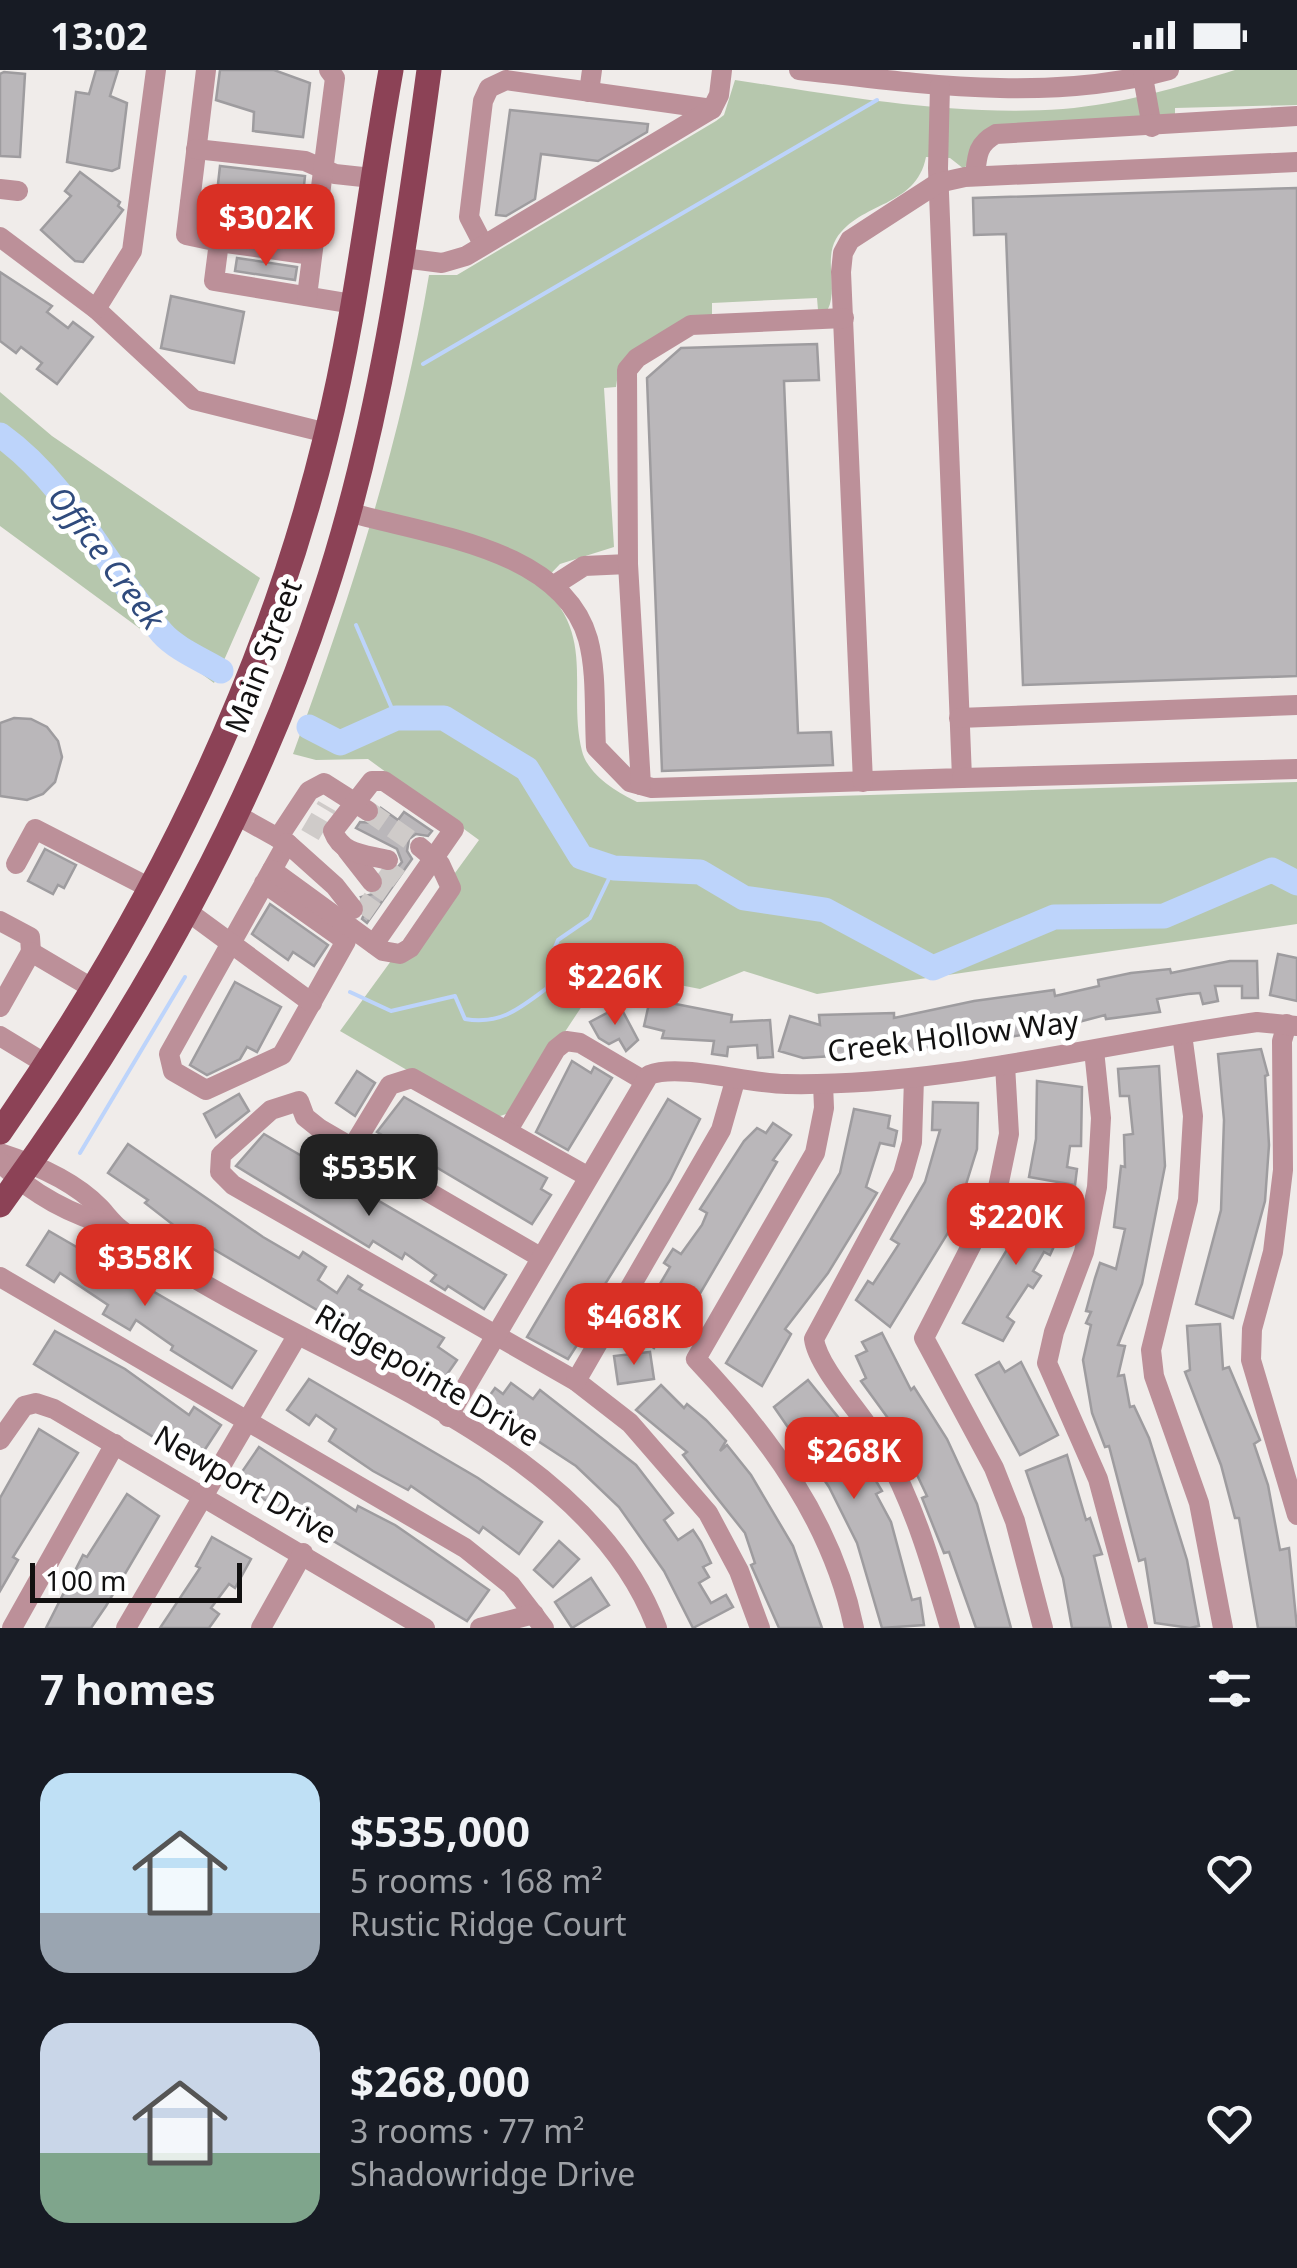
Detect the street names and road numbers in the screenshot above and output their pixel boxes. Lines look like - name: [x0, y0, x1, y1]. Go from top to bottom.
- street label: Main Street: [214, 572, 311, 738]
- street label: Creek Hollow Way: [825, 1000, 1081, 1071]
- street label: Ridgepointe Drive: [308, 1294, 547, 1456]
- street label: Newport Drive: [147, 1415, 345, 1553]

